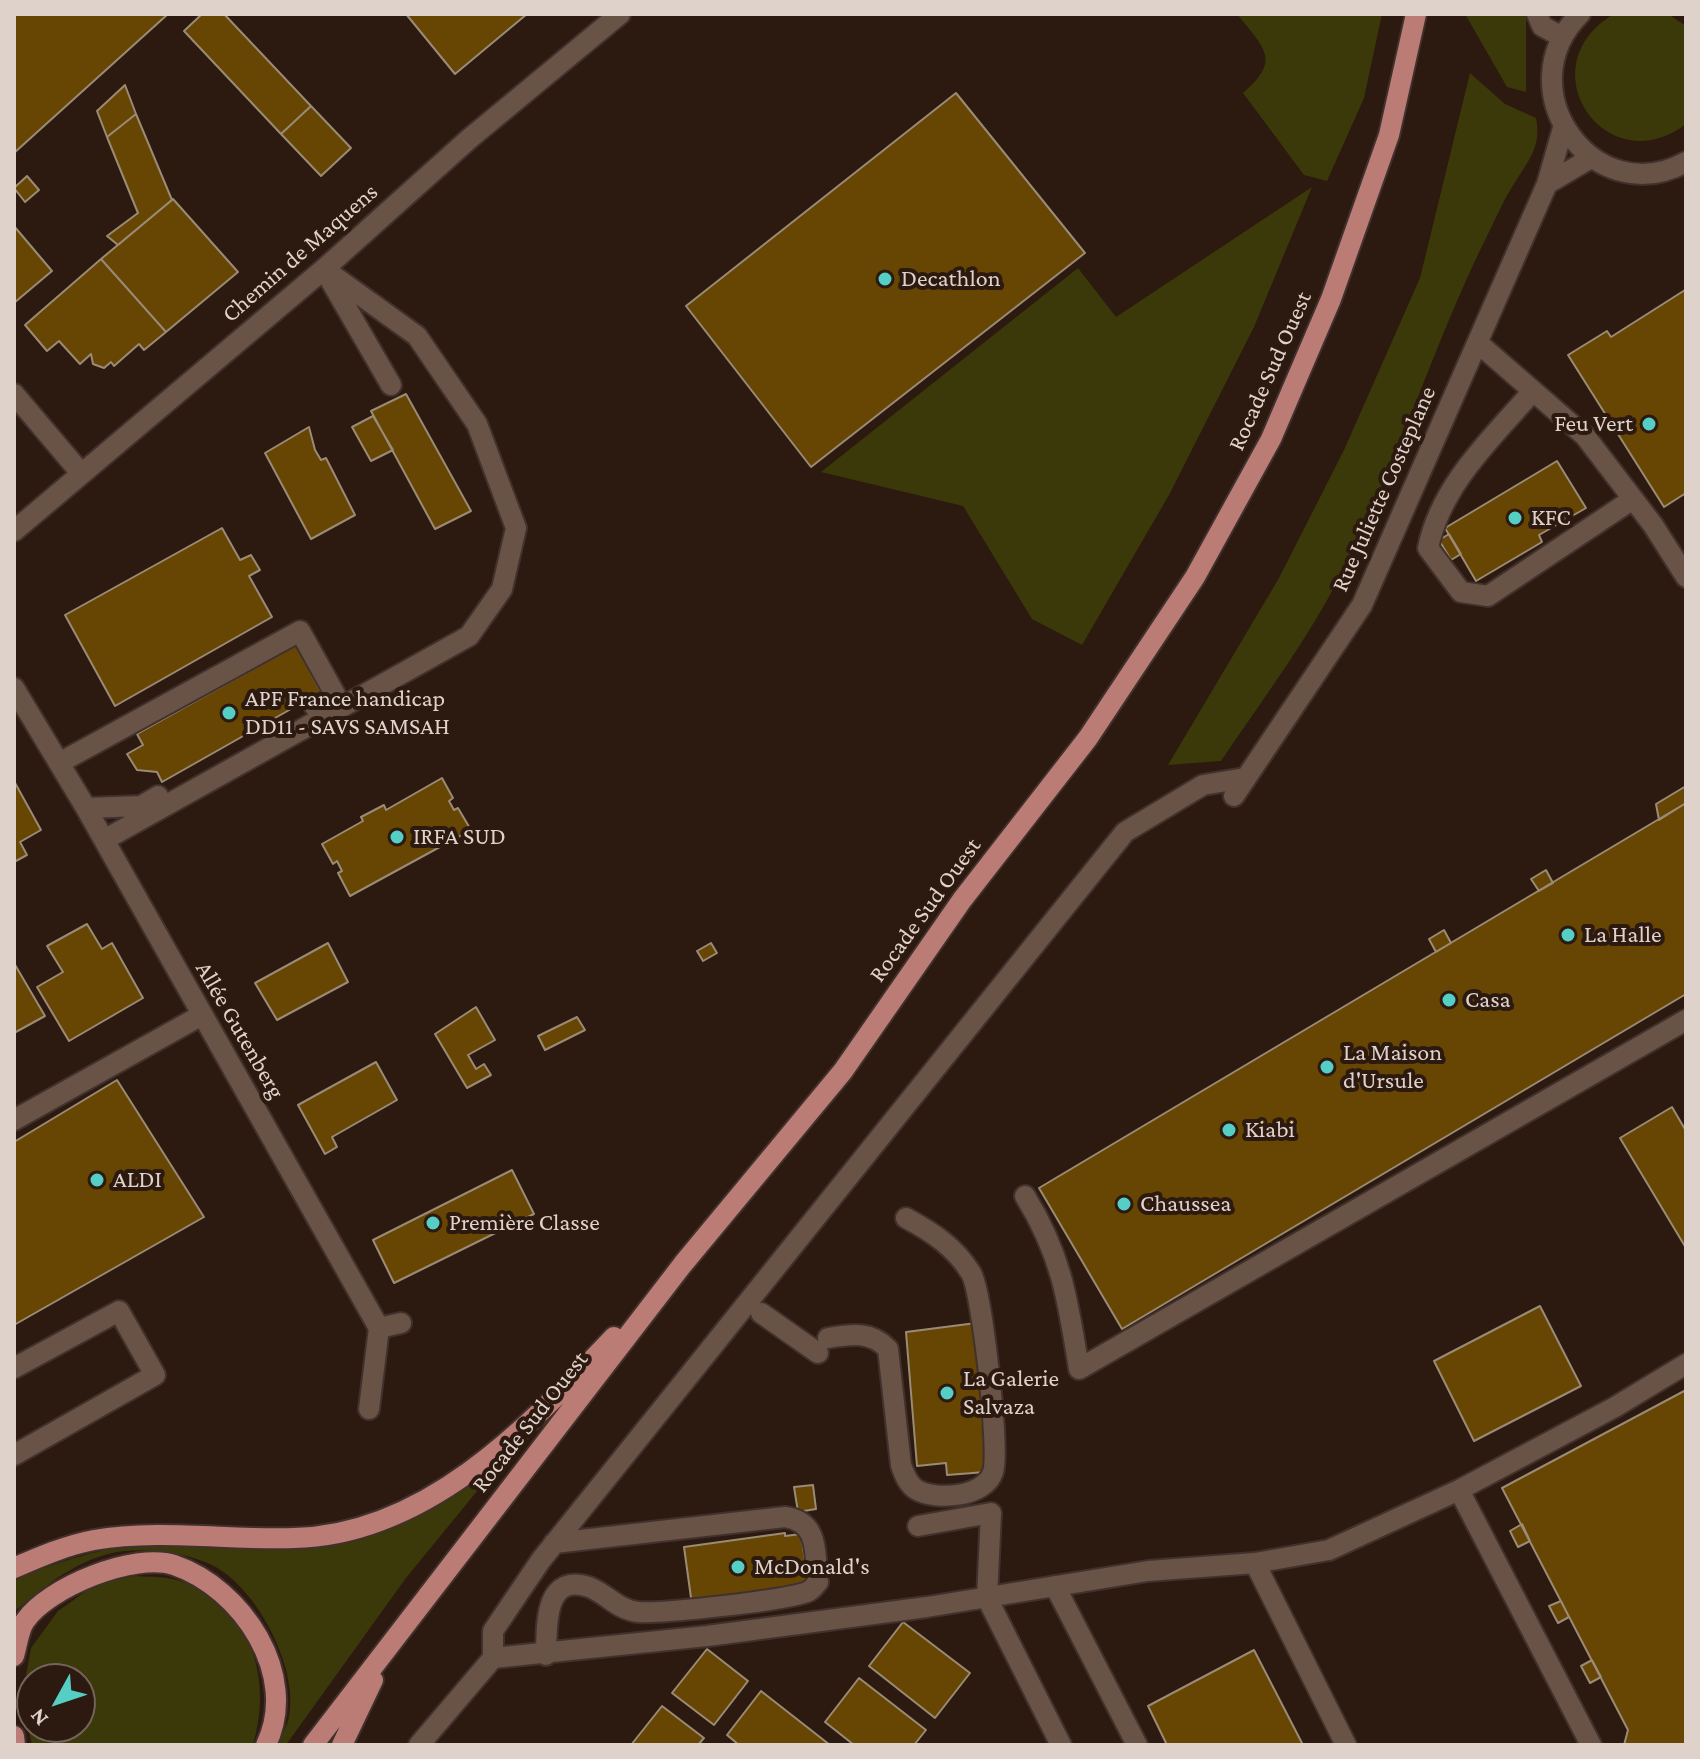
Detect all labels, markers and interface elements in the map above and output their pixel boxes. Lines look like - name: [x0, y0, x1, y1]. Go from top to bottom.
- street label: Chemin de Maquens: [216, 177, 384, 329]
- place label: Decathlon: [901, 265, 1001, 293]
- marker: Decathlon: [876, 270, 894, 288]
- street label: Rocade Sud Ouest: [1222, 287, 1318, 455]
- street label: Rue Juliette Costeplane: [1326, 382, 1442, 596]
- place label: Feu Vert: [1554, 410, 1633, 438]
- marker: Feu Vert: [1640, 415, 1658, 433]
- place label: KFC: [1531, 504, 1571, 532]
- marker: KFC: [1506, 509, 1524, 527]
- place label: APF France handicap DD11 - SAVS SAMSAH: [245, 685, 450, 741]
- marker: APF France handicap DD11 - SAVS SAMSAH: [220, 704, 238, 722]
- place label: IRFA SUD: [413, 823, 506, 851]
- marker: IRFA SUD: [388, 828, 406, 846]
- street label: Rocade Sud Ouest: [863, 832, 987, 988]
- place label: La Halle: [1584, 921, 1662, 949]
- marker: La Halle: [1559, 926, 1577, 944]
- street label: Allée Gutenberg: [189, 956, 291, 1104]
- place label: Casa: [1465, 986, 1511, 1014]
- marker: Casa: [1440, 991, 1458, 1009]
- place label: La Maison d'Ursule: [1343, 1039, 1442, 1095]
- marker: La Maison d'Ursule: [1318, 1058, 1336, 1076]
- place label: Kiabi: [1245, 1116, 1295, 1144]
- marker: Kiabi: [1220, 1121, 1238, 1139]
- place label: ALDI: [113, 1166, 162, 1194]
- marker: ALDI: [88, 1171, 106, 1189]
- place label: Chaussea: [1140, 1190, 1231, 1218]
- marker: Chaussea: [1115, 1195, 1133, 1213]
- place label: Première Classe: [449, 1209, 600, 1237]
- marker: Première Classe: [424, 1214, 442, 1232]
- street label: Rocade Sud Ouest: [466, 1346, 594, 1498]
- place label: La Galerie Salvaza: [963, 1365, 1059, 1421]
- marker: La Galerie Salvaza: [938, 1384, 956, 1402]
- place label: McDonald's: [754, 1553, 870, 1581]
- marker: McDonald's: [729, 1558, 747, 1576]
- north arrow: [16, 1663, 96, 1743]
- text: N: [24, 1704, 53, 1731]

